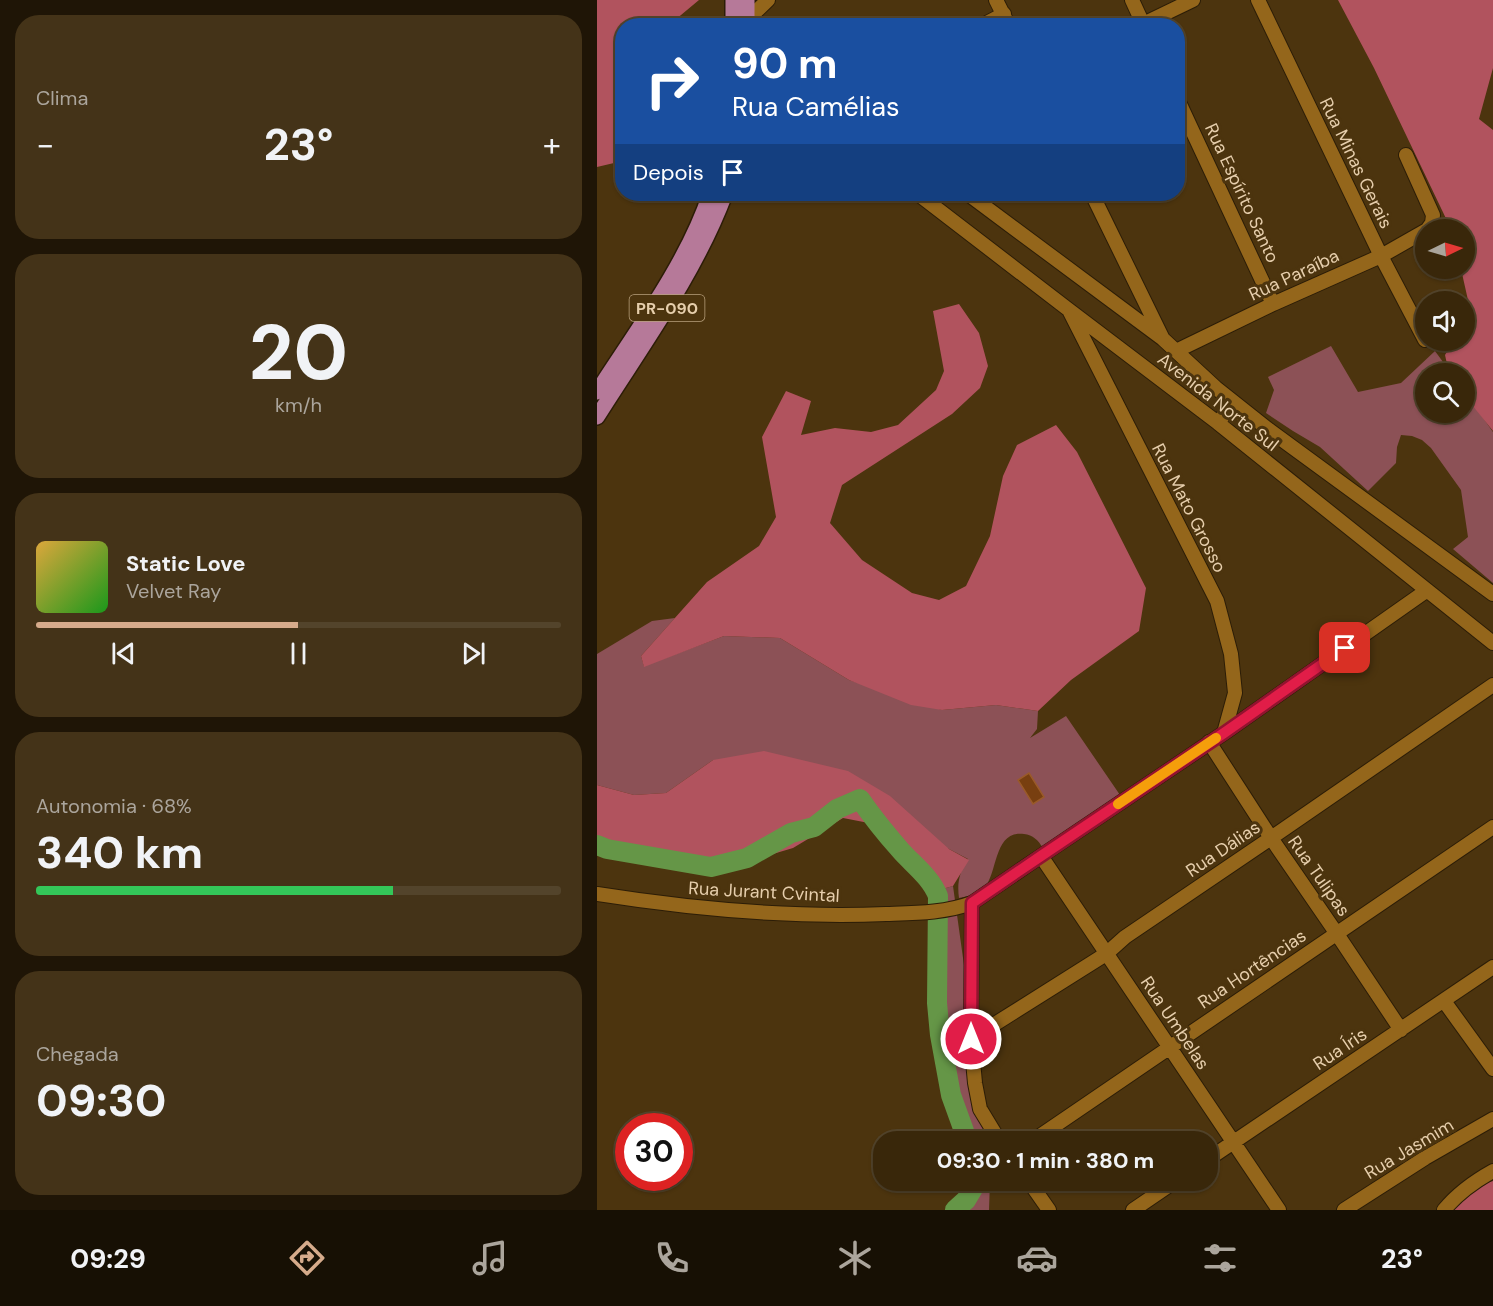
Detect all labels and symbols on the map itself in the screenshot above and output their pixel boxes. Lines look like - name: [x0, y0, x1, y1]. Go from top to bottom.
- street label: Rua Minas Gerais: [1314, 94, 1398, 232]
- street label: Rua Espírito Santo: [1199, 119, 1285, 267]
- north arrow: [1415, 219, 1475, 279]
- street label: Rua Paraíba: [1245, 244, 1343, 306]
- road number: PR-090: [629, 295, 704, 321]
- street label: Avenida Norte Sul: [1153, 347, 1283, 457]
- street label: Rua Mato Grosso: [1146, 439, 1232, 577]
- pin: [1319, 622, 1370, 673]
- street label: Rua Dálias: [1181, 815, 1265, 883]
- street label: Rua Tulipas: [1282, 831, 1356, 921]
- street label: Rua Jurant Cvintal: [688, 876, 840, 908]
- street label: Rua Hortências: [1193, 924, 1311, 1014]
- street label: Rua Umbelas: [1135, 972, 1215, 1074]
- position arrow: [939, 1007, 1003, 1071]
- street label: Rua Íris: [1308, 1022, 1372, 1076]
- speed limit sign: 30: [615, 1113, 693, 1191]
- street label: Rua Jasmim: [1360, 1113, 1458, 1185]

